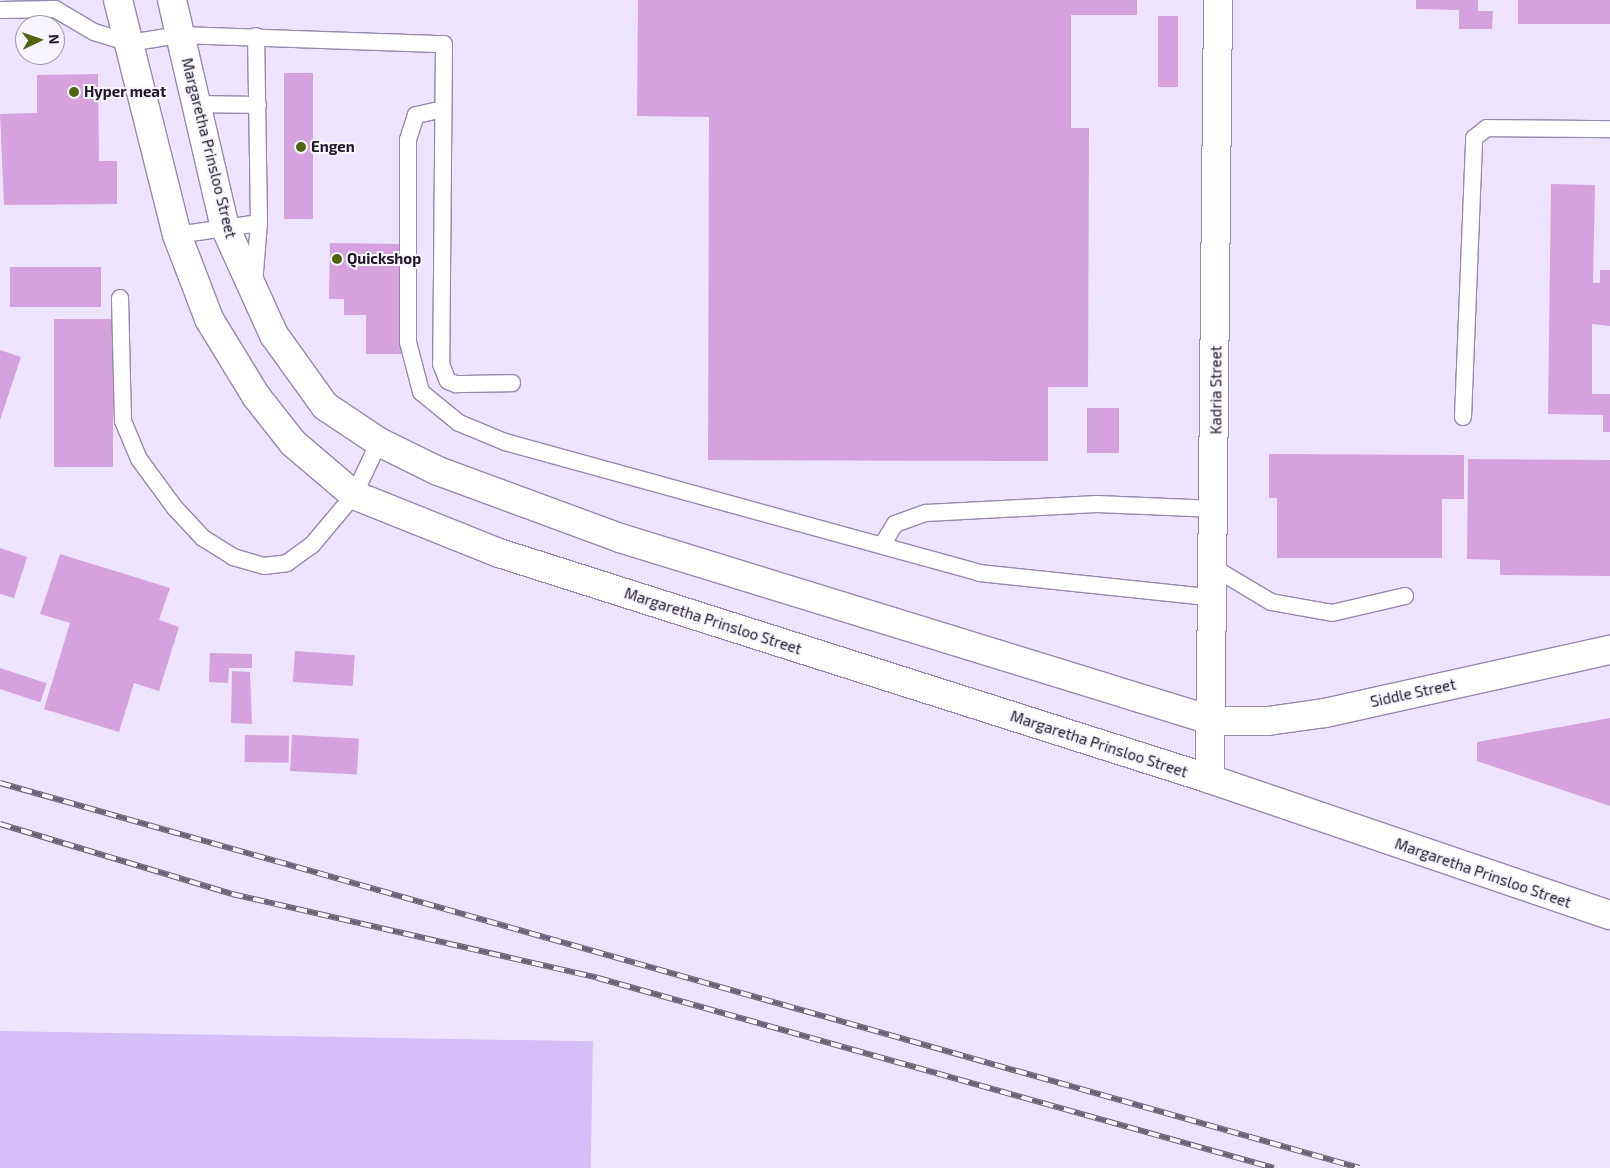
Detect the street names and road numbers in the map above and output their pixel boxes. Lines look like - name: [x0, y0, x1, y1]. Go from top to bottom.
- street label: Margaretha Prinsloo Street: [178, 56, 240, 240]
- street label: Kadria Street: [1207, 346, 1225, 434]
- street label: Margaretha Prinsloo Street: [622, 584, 804, 658]
- street label: Siddle Street: [1369, 675, 1457, 711]
- street label: Margaretha Prinsloo Street: [1008, 707, 1190, 781]
- street label: Margaretha Prinsloo Street: [1393, 834, 1573, 912]

